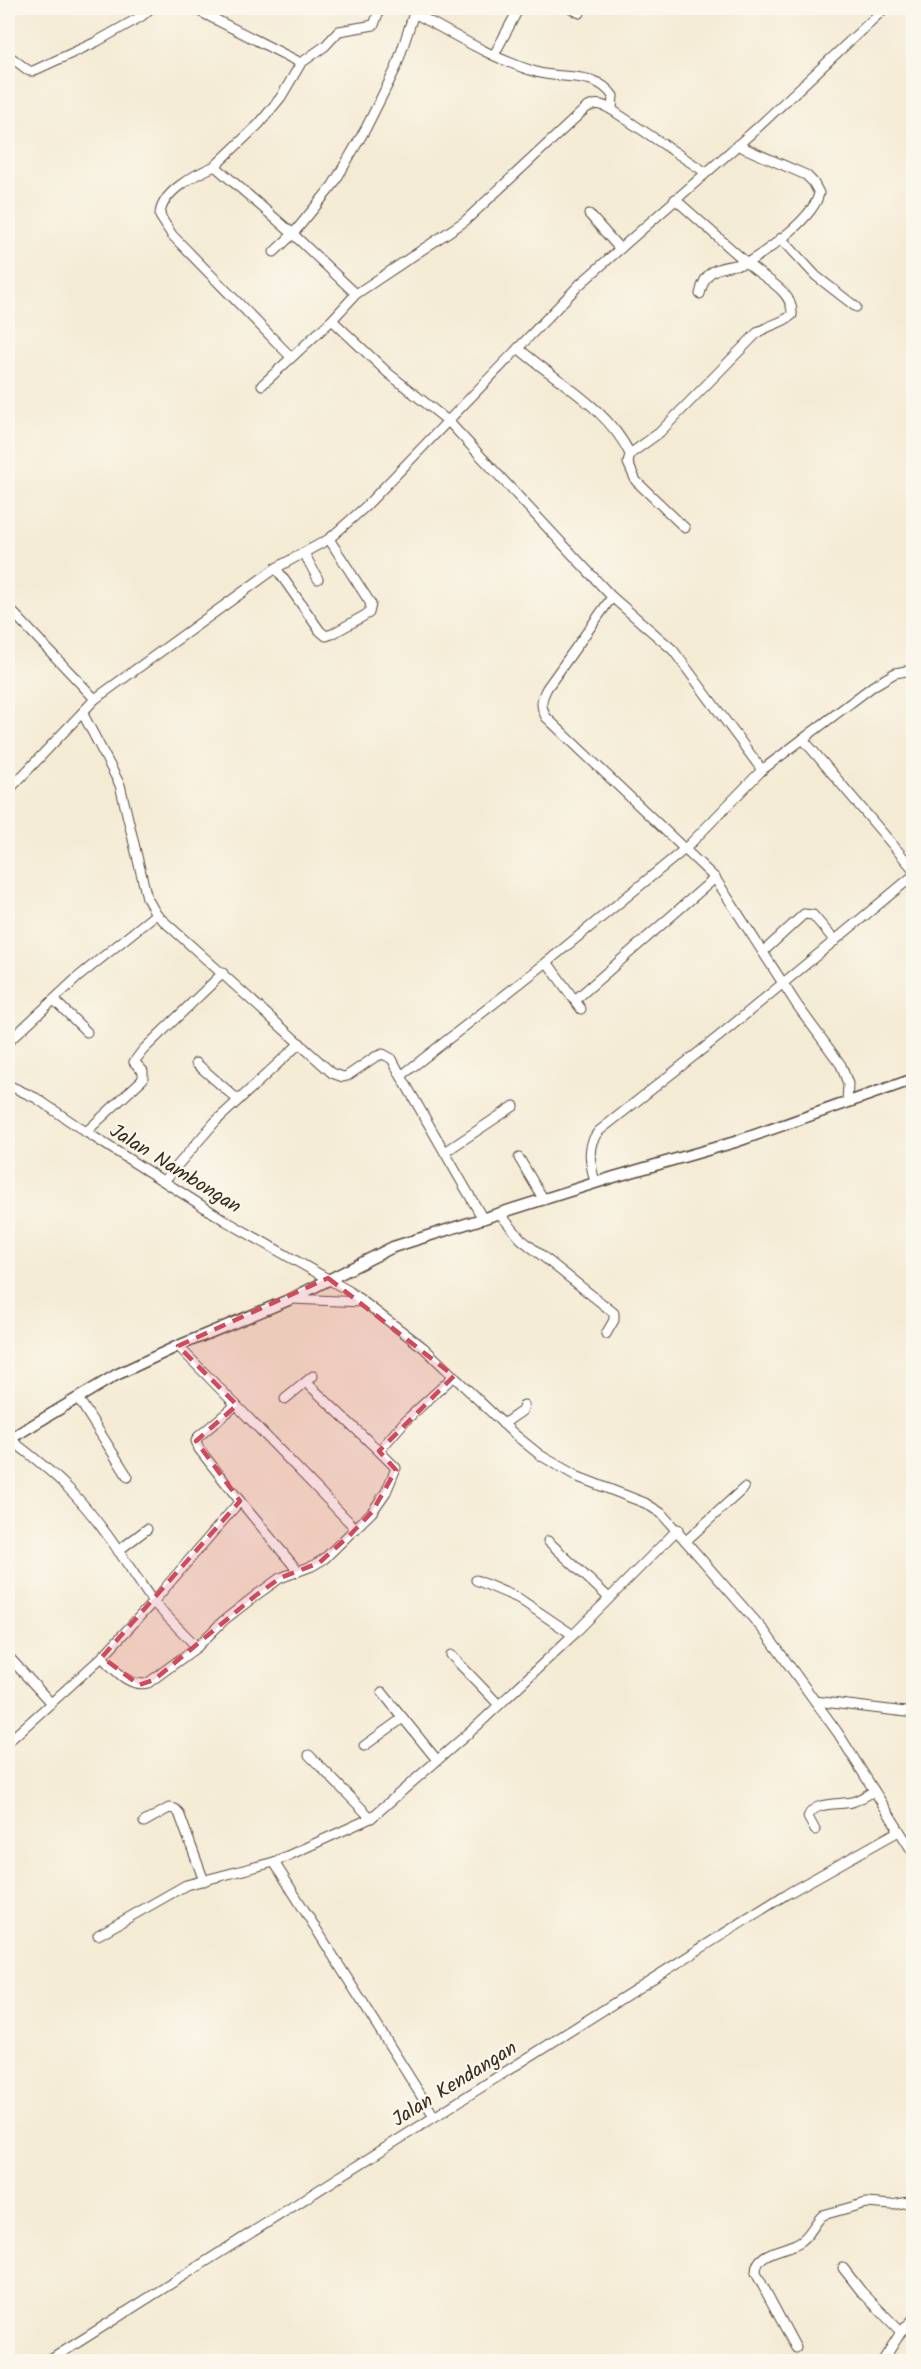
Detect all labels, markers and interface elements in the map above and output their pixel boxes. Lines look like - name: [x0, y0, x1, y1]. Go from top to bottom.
- street label: Jalan Nambongan: [103, 1116, 247, 1223]
- street label: Jalan Kendangan: [386, 2033, 524, 2136]

